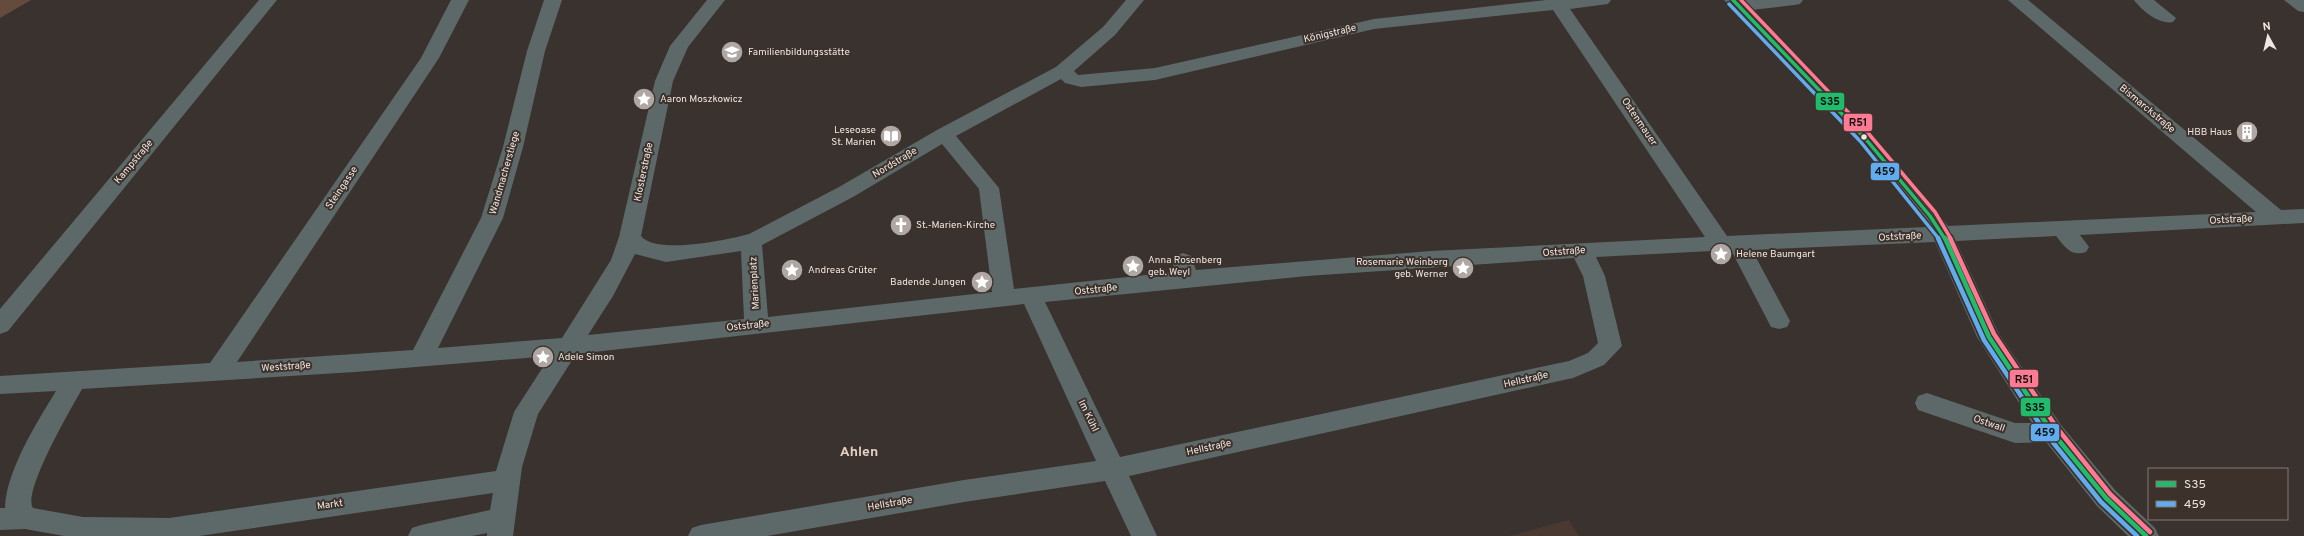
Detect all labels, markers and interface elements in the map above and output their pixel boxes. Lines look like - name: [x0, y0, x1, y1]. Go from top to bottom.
- north arrow: [2248, 16, 2288, 56]
- text: N: [2262, 20, 2272, 35]
- street label: Königstraße: [1302, 22, 1358, 46]
- school or university icon: Familienbildungsstätte: [719, 39, 745, 65]
- place label: Familienbildungsstätte: [748, 46, 850, 59]
- street label: Bismarckstraße: [2116, 82, 2178, 136]
- place icon: Aaron Moszkowicz: [631, 86, 657, 112]
- line badge: S35: [1815, 92, 1845, 111]
- place label: Aaron Moszkowicz: [660, 93, 743, 106]
- street label: Ostenmauer: [1618, 95, 1660, 149]
- text: S35: [1820, 95, 1840, 109]
- line badge: R51: [1843, 113, 1873, 132]
- text: R51: [1849, 116, 1867, 130]
- building icon: HBB Haus: [2234, 119, 2260, 145]
- library icon: Leseoase St. Marien: [878, 123, 904, 149]
- place label: Leseoase St. Marien: [831, 124, 876, 149]
- place label: HBB Haus: [2187, 126, 2232, 139]
- street label: Wandmacherstiege: [487, 130, 523, 216]
- unlabelled marker: [1859, 132, 1869, 142]
- street label: Kampstraße: [112, 137, 156, 187]
- street label: Klosterstraße: [631, 141, 657, 203]
- street label: Nordstraße: [870, 145, 920, 181]
- line badge: 459: [1870, 162, 1900, 181]
- street label: Steingasse: [323, 164, 361, 212]
- text: 459: [1875, 165, 1896, 179]
- church icon: St.-Marien-Kirche: [888, 212, 914, 238]
- street label: Oststraße: [2209, 212, 2253, 228]
- place label: St.-Marien-Kirche: [916, 219, 995, 232]
- street label: Oststraße: [1878, 229, 1922, 245]
- place icon: Helene Baumgart: [1708, 241, 1734, 267]
- street label: Oststraße: [1542, 244, 1586, 260]
- place label: Helene Baumgart: [1736, 248, 1815, 261]
- place icon: Anna Rosenberg geb. Weyl: [1120, 253, 1146, 279]
- place label: Anna Rosenberg geb. Weyl: [1148, 254, 1222, 279]
- place icon: Rosemarie Weinberg geb. Werner: [1450, 255, 1476, 281]
- street label: Marienplatz: [747, 256, 763, 310]
- place label: Rosemarie Weinberg geb. Werner: [1356, 256, 1448, 281]
- place icon: Andreas Grüter: [779, 257, 805, 283]
- place label: Andreas Grüter: [808, 264, 877, 277]
- place icon: Badende Jungen: [969, 269, 995, 295]
- place label: Badende Jungen: [890, 276, 966, 289]
- street label: Oststraße: [1074, 281, 1118, 299]
- street label: Oststraße: [726, 317, 770, 335]
- place icon: Adele Simon: [530, 344, 556, 370]
- place label: Adele Simon: [558, 351, 614, 364]
- street label: Weststraße: [261, 359, 311, 375]
- street label: Hellstraße: [1502, 369, 1550, 391]
- line badge: R51: [2009, 369, 2039, 388]
- text: R51: [2015, 373, 2033, 387]
- line badge: S35: [2020, 397, 2051, 417]
- street label: Im Kühl: [1075, 398, 1101, 434]
- text: S35: [2025, 401, 2045, 415]
- street label: Ostwall: [1971, 413, 2007, 435]
- line badge: 459: [2030, 423, 2060, 442]
- text: 459: [2035, 426, 2056, 440]
- street label: Hellstraße: [1185, 437, 1233, 459]
- district label: Ahlen: [840, 444, 878, 461]
- legend: [2148, 468, 2288, 520]
- text: S35: [2184, 477, 2206, 493]
- street label: Hellstraße: [866, 494, 914, 514]
- street label: Markt: [316, 497, 344, 513]
- text: 459: [2184, 497, 2206, 513]

